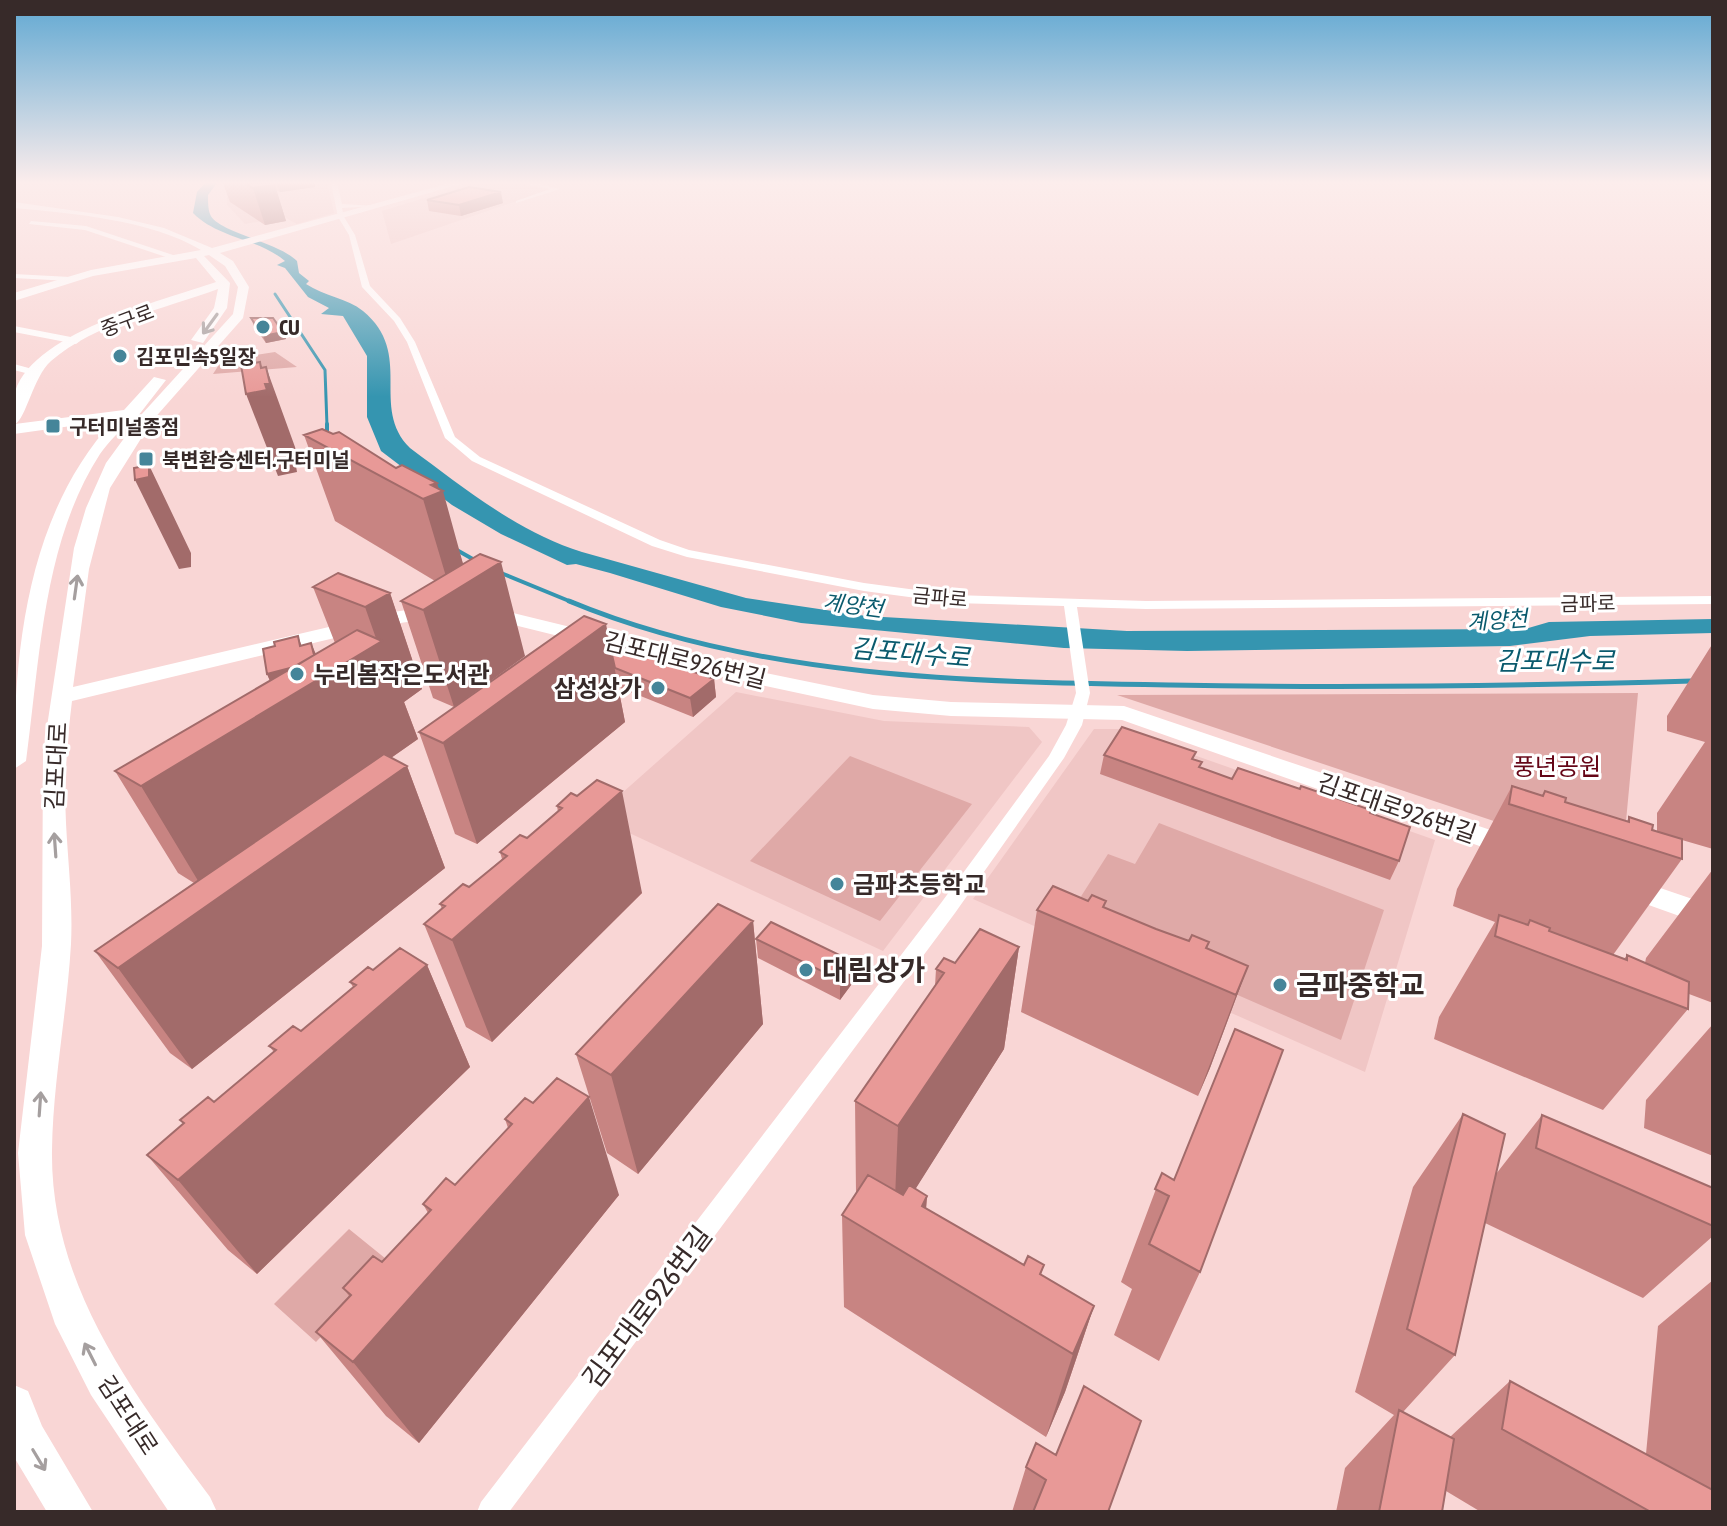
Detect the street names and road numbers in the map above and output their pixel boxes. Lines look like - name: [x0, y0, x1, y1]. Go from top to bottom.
- street label: 중구로: [97, 299, 157, 341]
- street label: 금파로: [912, 583, 968, 611]
- street label: 금파로: [1560, 591, 1616, 615]
- street label: 김포대로926번길: [601, 627, 769, 693]
- street label: 김포대로: [40, 721, 72, 811]
- street label: 김포대로926번길: [1314, 768, 1480, 848]
- street label: 김포대로926번길: [576, 1220, 718, 1394]
- street label: 김포대로: [93, 1371, 163, 1459]

